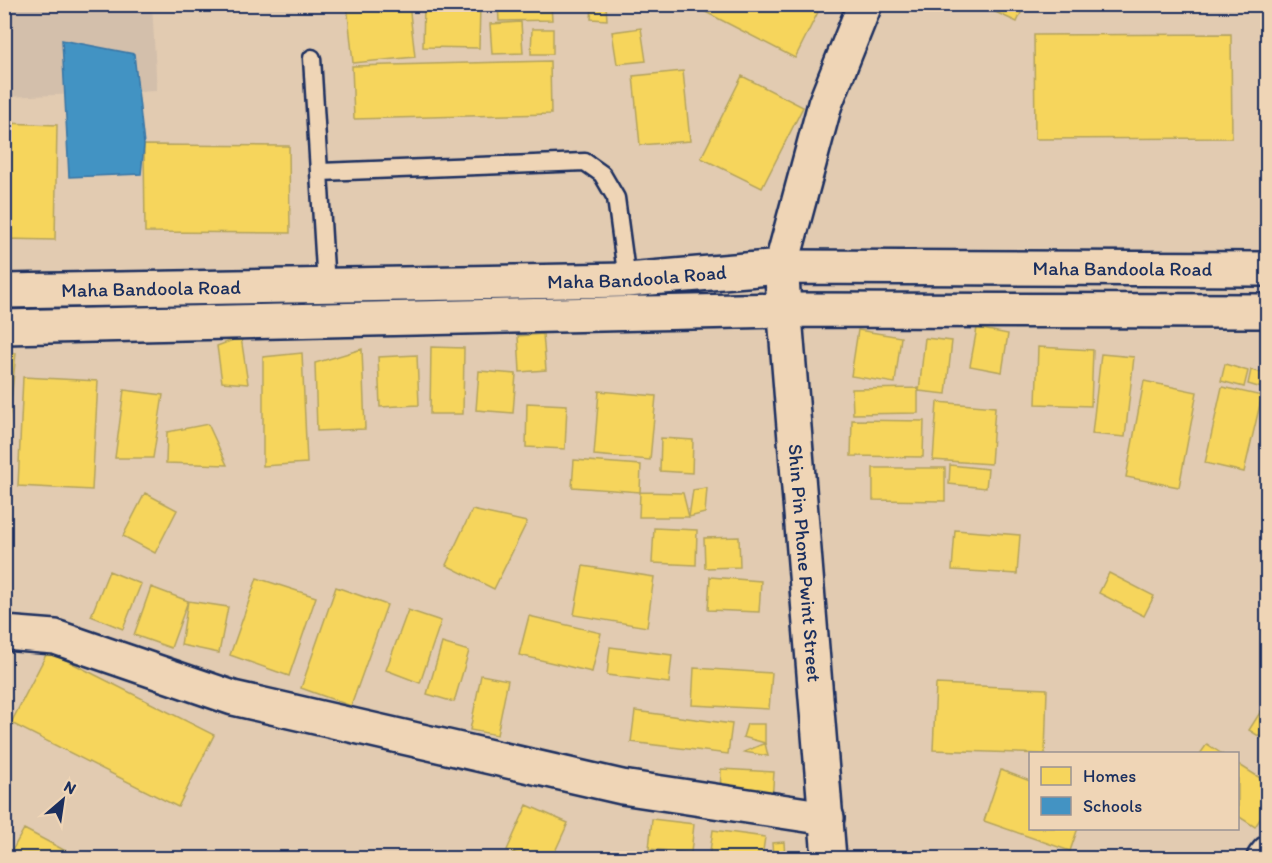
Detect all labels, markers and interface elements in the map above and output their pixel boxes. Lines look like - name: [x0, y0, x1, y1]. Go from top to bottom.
- street label: Maha Bandoola Road: [1032, 256, 1213, 281]
- street label: Maha Bandoola Road: [547, 260, 728, 293]
- street label: Maha Bandoola Road: [61, 275, 241, 302]
- street label: Shin Pin Phone Pwint Street: [783, 443, 827, 684]
- legend: [1029, 752, 1239, 830]
- text: Homes: [1083, 765, 1136, 787]
- north arrow: [33, 770, 93, 830]
- text: N: [61, 776, 79, 798]
- text: Schools: [1083, 795, 1142, 817]

